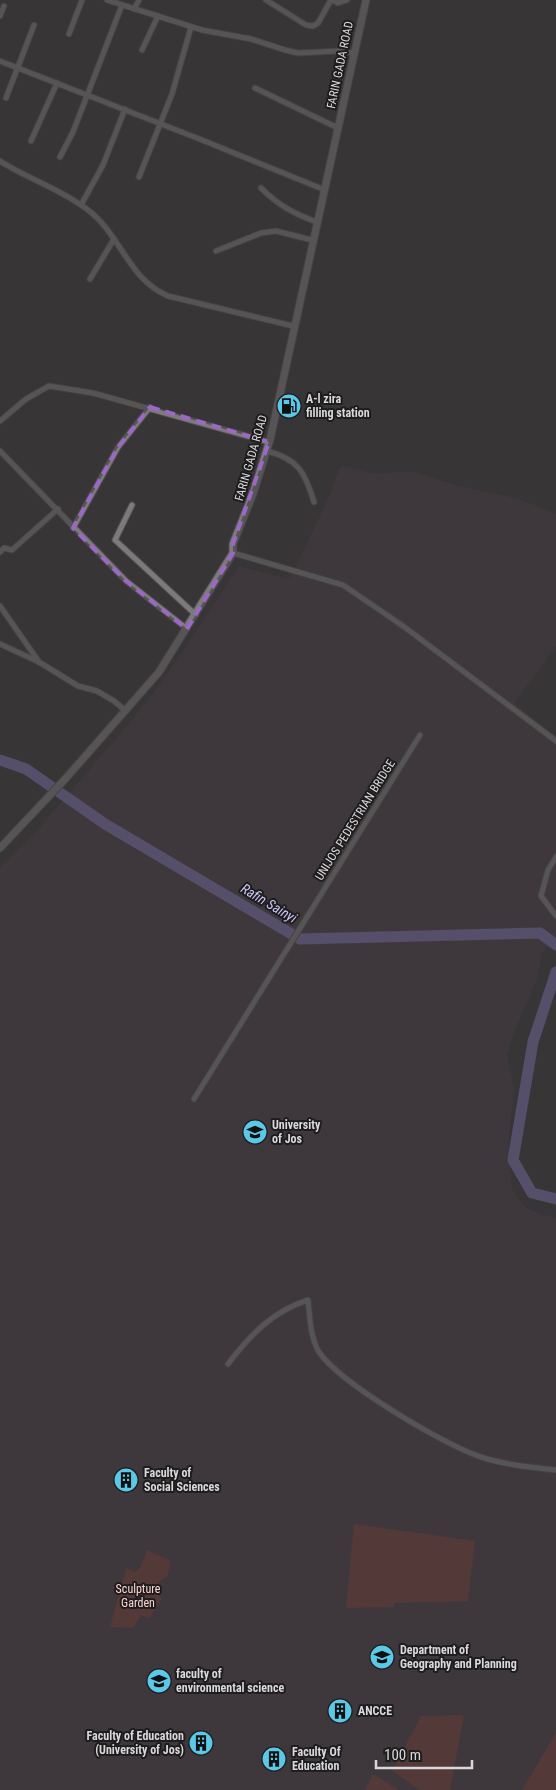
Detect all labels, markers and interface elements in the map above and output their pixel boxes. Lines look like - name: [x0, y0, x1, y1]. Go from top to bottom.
- street label: FARIN GADA ROAD: [324, 20, 356, 110]
- place label: A-l zira filling station: [306, 392, 370, 420]
- fuel station icon: A-l zira filling station: [276, 393, 302, 419]
- street label: FARIN GADA ROAD: [232, 413, 270, 503]
- street label: UNIJOS PEDESTRIAN BRIDGE: [312, 757, 398, 883]
- water label: Rafin Sainyi: [238, 880, 301, 926]
- place label: University of Jos: [272, 1118, 321, 1146]
- school or university icon: University of Jos: [242, 1119, 268, 1145]
- place label: Faculty of Social Sciences: [144, 1466, 220, 1494]
- building icon: Faculty of Social Sciences: [113, 1467, 139, 1493]
- park label: Sculpture Garden: [116, 1582, 161, 1610]
- place label: Department of Geography and Planning: [400, 1643, 517, 1671]
- school or university icon: Department of Geography and Planning: [369, 1644, 395, 1670]
- place label: faculty of environmental science: [176, 1667, 285, 1695]
- school or university icon: faculty of environmental science: [146, 1668, 172, 1694]
- building icon: ANCCE: [327, 1698, 353, 1724]
- place label: ANCCE: [358, 1704, 392, 1718]
- place label: Faculty of Education (University of Jos): [87, 1729, 184, 1757]
- building icon: Faculty of Education (University of Jos): [188, 1730, 214, 1756]
- scale bar: [376, 1738, 472, 1770]
- place label: Faculty Of Education: [292, 1745, 341, 1773]
- building icon: Faculty Of Education: [261, 1746, 287, 1772]
- text: 100 m: [384, 1746, 421, 1764]

